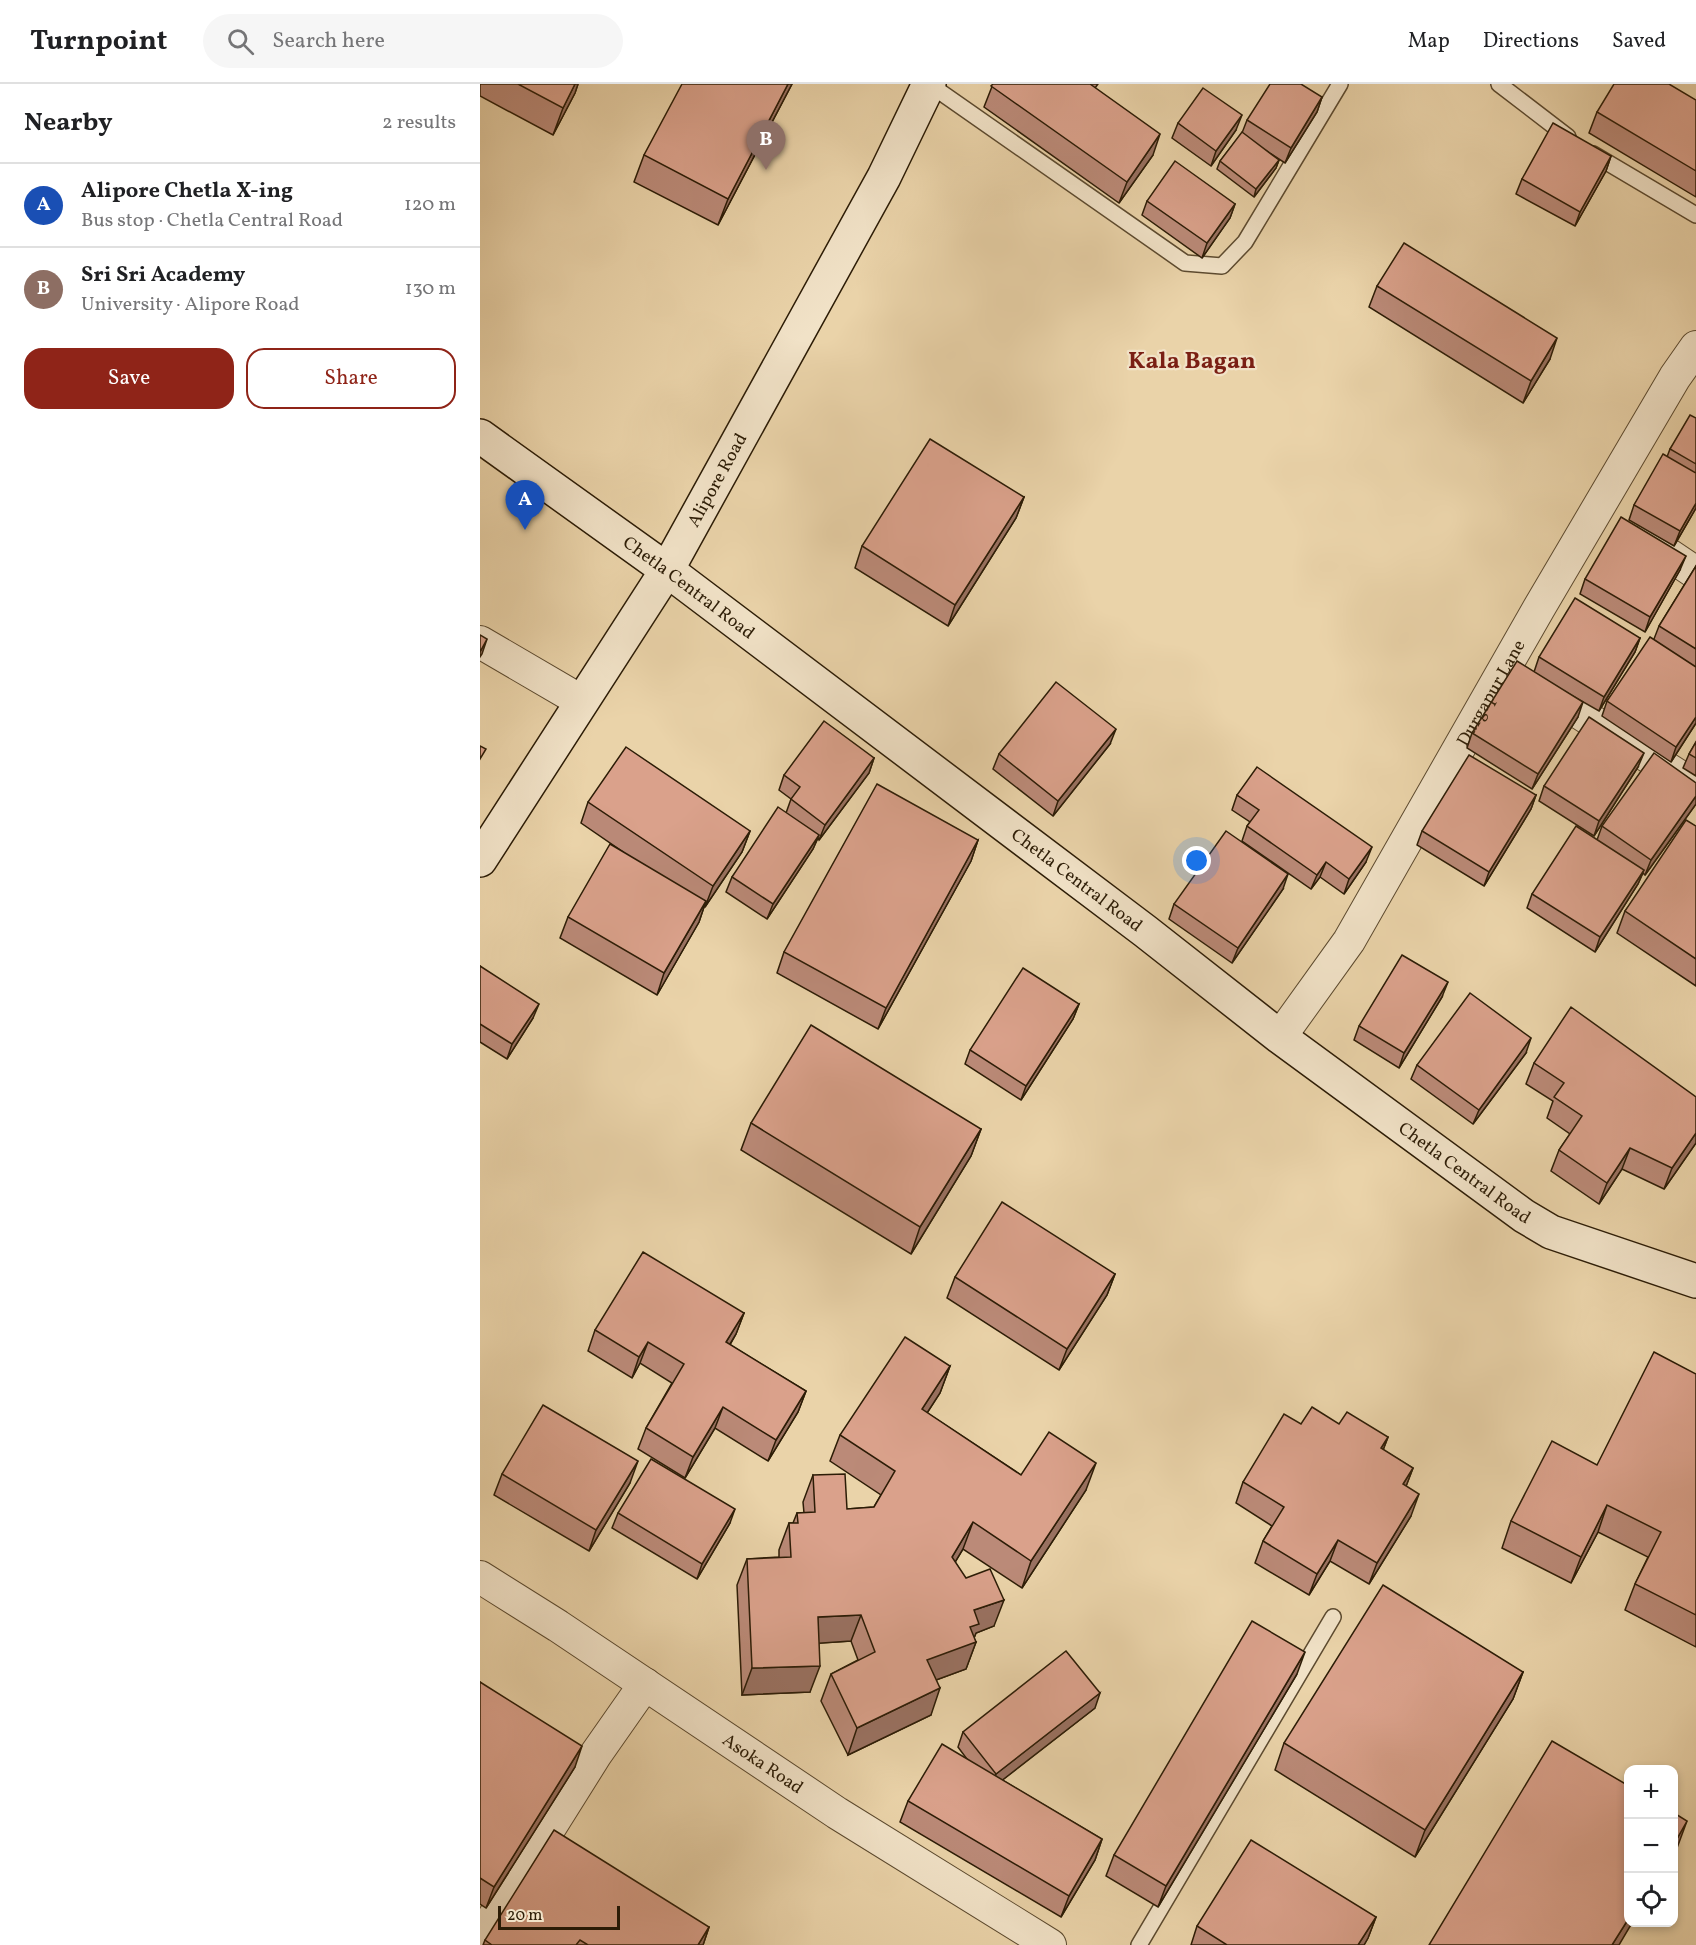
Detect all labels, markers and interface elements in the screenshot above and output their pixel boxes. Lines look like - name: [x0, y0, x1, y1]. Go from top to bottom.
- search box: [203, 14, 623, 68]
- text: Turnpoint: [30, 22, 167, 61]
- icon: search: [224, 25, 257, 58]
- text: Search here: [272, 26, 385, 57]
- text: Map: [1408, 27, 1450, 56]
- text: Directions: [1483, 27, 1579, 56]
- text: Saved: [1612, 27, 1666, 56]
- text: Nearby: [24, 105, 113, 141]
- text: 2 results: [382, 109, 456, 137]
- pin: B: [746, 120, 786, 170]
- text: Alipore Chetla X-ing: [81, 176, 293, 207]
- text: A: [36, 191, 51, 219]
- text: 120 m: [404, 191, 456, 219]
- text: Bus stop · Chetla Central Road: [81, 207, 343, 235]
- text: Sri Sri Academy: [81, 260, 245, 291]
- text: B: [37, 275, 50, 303]
- text: 130 m: [405, 275, 456, 303]
- text: University · Alipore Road: [81, 291, 300, 319]
- district label: Kala Bagan: [1128, 345, 1256, 379]
- button: Save: [24, 348, 234, 409]
- button: Share: [246, 348, 456, 409]
- street label: Alipore Road: [682, 429, 754, 532]
- pin: A: [506, 480, 544, 530]
- street label: Chetla Central Road: [617, 531, 759, 646]
- street label: Durgapur Lane: [1452, 636, 1532, 751]
- street label: Chetla Central Road: [1005, 823, 1147, 939]
- your location: [1182, 846, 1211, 875]
- street label: Chetla Central Road: [1393, 1117, 1535, 1231]
- street label: Asoka Road: [717, 1728, 808, 1801]
- map controls: [1624, 1765, 1678, 1927]
- button: +: [1624, 1765, 1678, 1819]
- button: −: [1624, 1819, 1678, 1873]
- button: locate: [1624, 1873, 1678, 1927]
- scale bar: [498, 1903, 620, 1930]
- text: 20 m: [507, 1905, 542, 1927]

